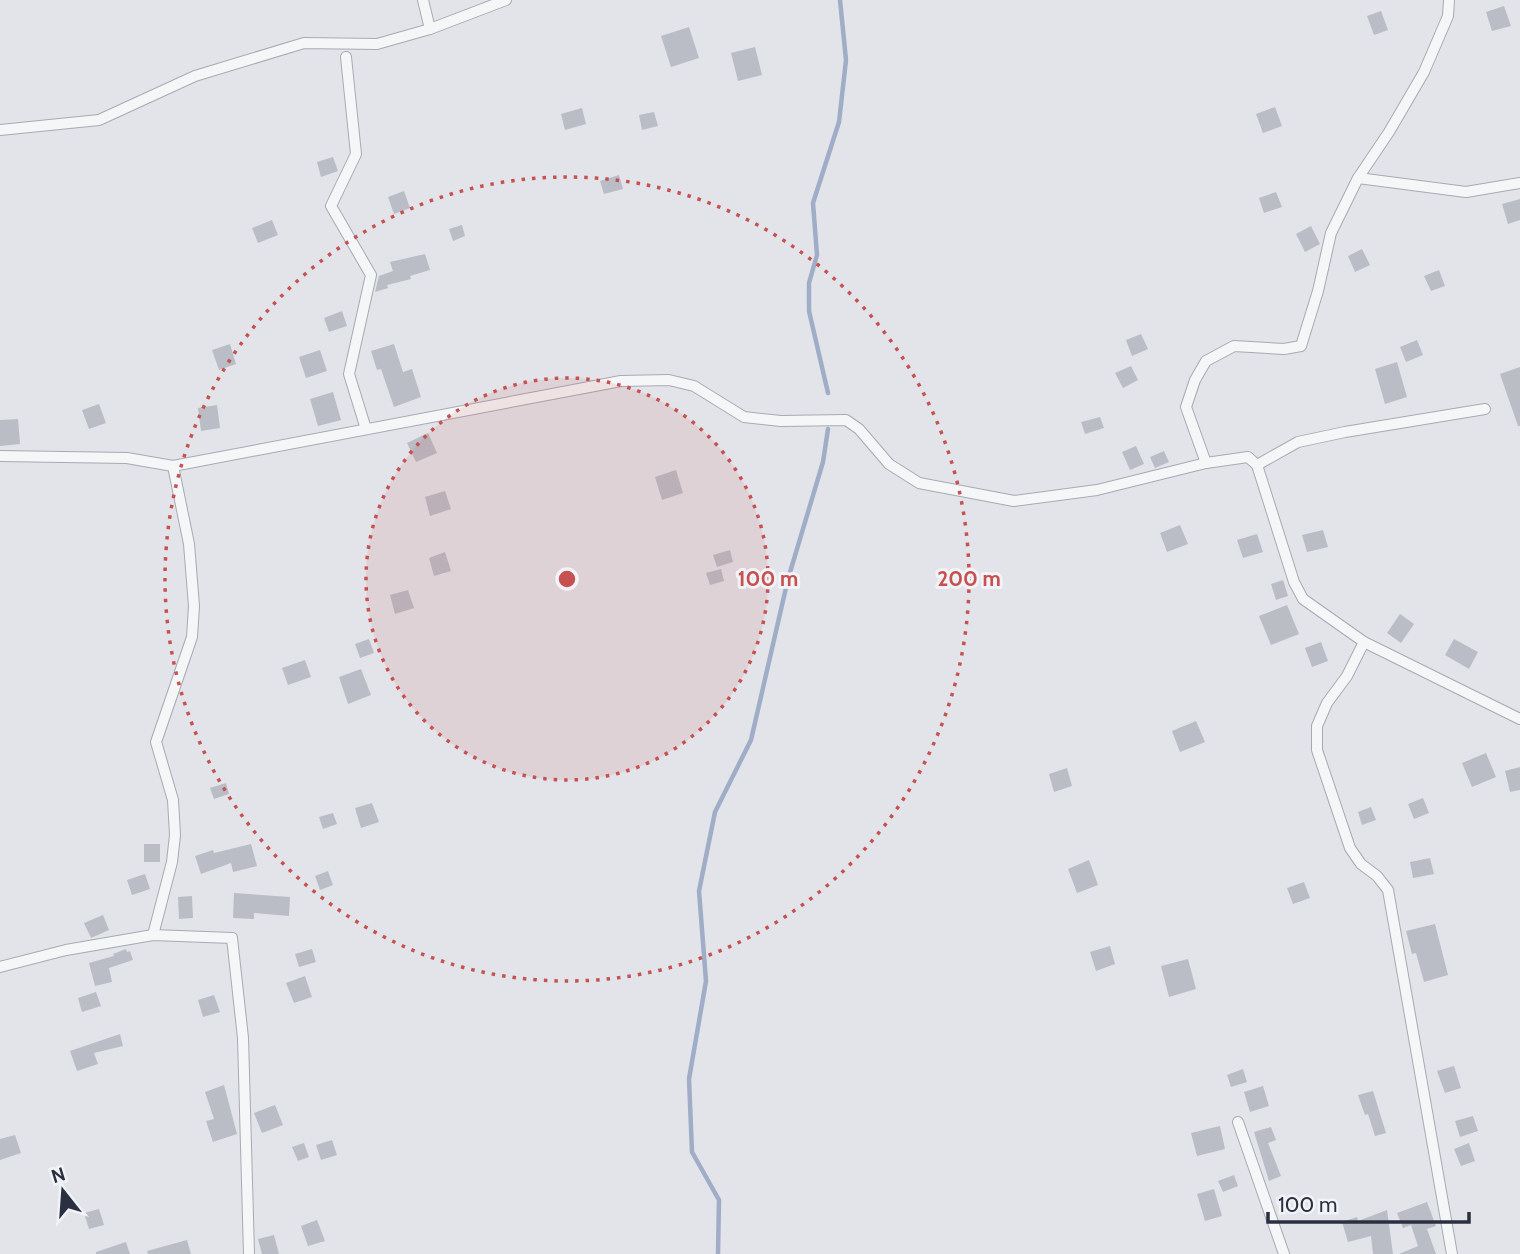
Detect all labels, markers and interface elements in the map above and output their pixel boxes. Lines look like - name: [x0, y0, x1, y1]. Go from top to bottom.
- text: 100 m: [738, 566, 798, 591]
- text: 200 m: [937, 566, 1001, 591]
- centre of rings: [555, 567, 579, 591]
- north arrow: [28, 1156, 98, 1226]
- text: N: [48, 1162, 68, 1188]
- scale bar: [1268, 1180, 1469, 1224]
- text: 100 m: [1278, 1192, 1337, 1217]

